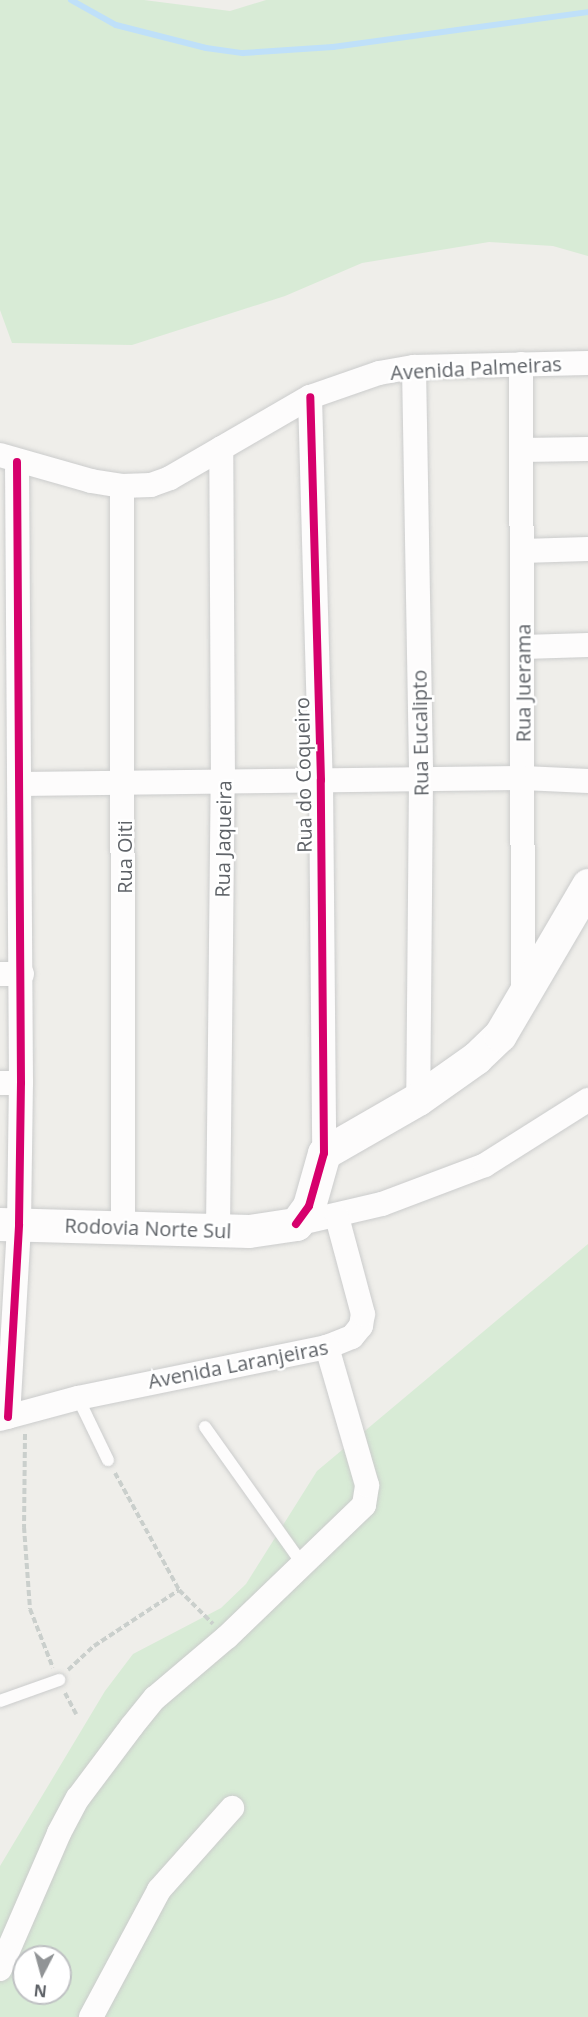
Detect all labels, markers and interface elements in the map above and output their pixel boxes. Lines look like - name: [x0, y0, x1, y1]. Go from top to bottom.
- street label: Avenida Palmeiras: [390, 352, 562, 384]
- street label: Rua Juerama: [511, 624, 535, 742]
- street label: Rua Eucalipto: [407, 670, 433, 796]
- street label: Rua do Coqueiro: [290, 697, 316, 853]
- street label: Rua Jaqueira: [210, 780, 236, 898]
- street label: Rua Oiti: [112, 820, 136, 894]
- street label: Rodovia Norte Sul: [64, 1213, 232, 1243]
- street label: Avenida Laranjeiras: [146, 1335, 330, 1393]
- north arrow: [12, 1945, 72, 2005]
- text: N: [33, 1979, 48, 2003]

